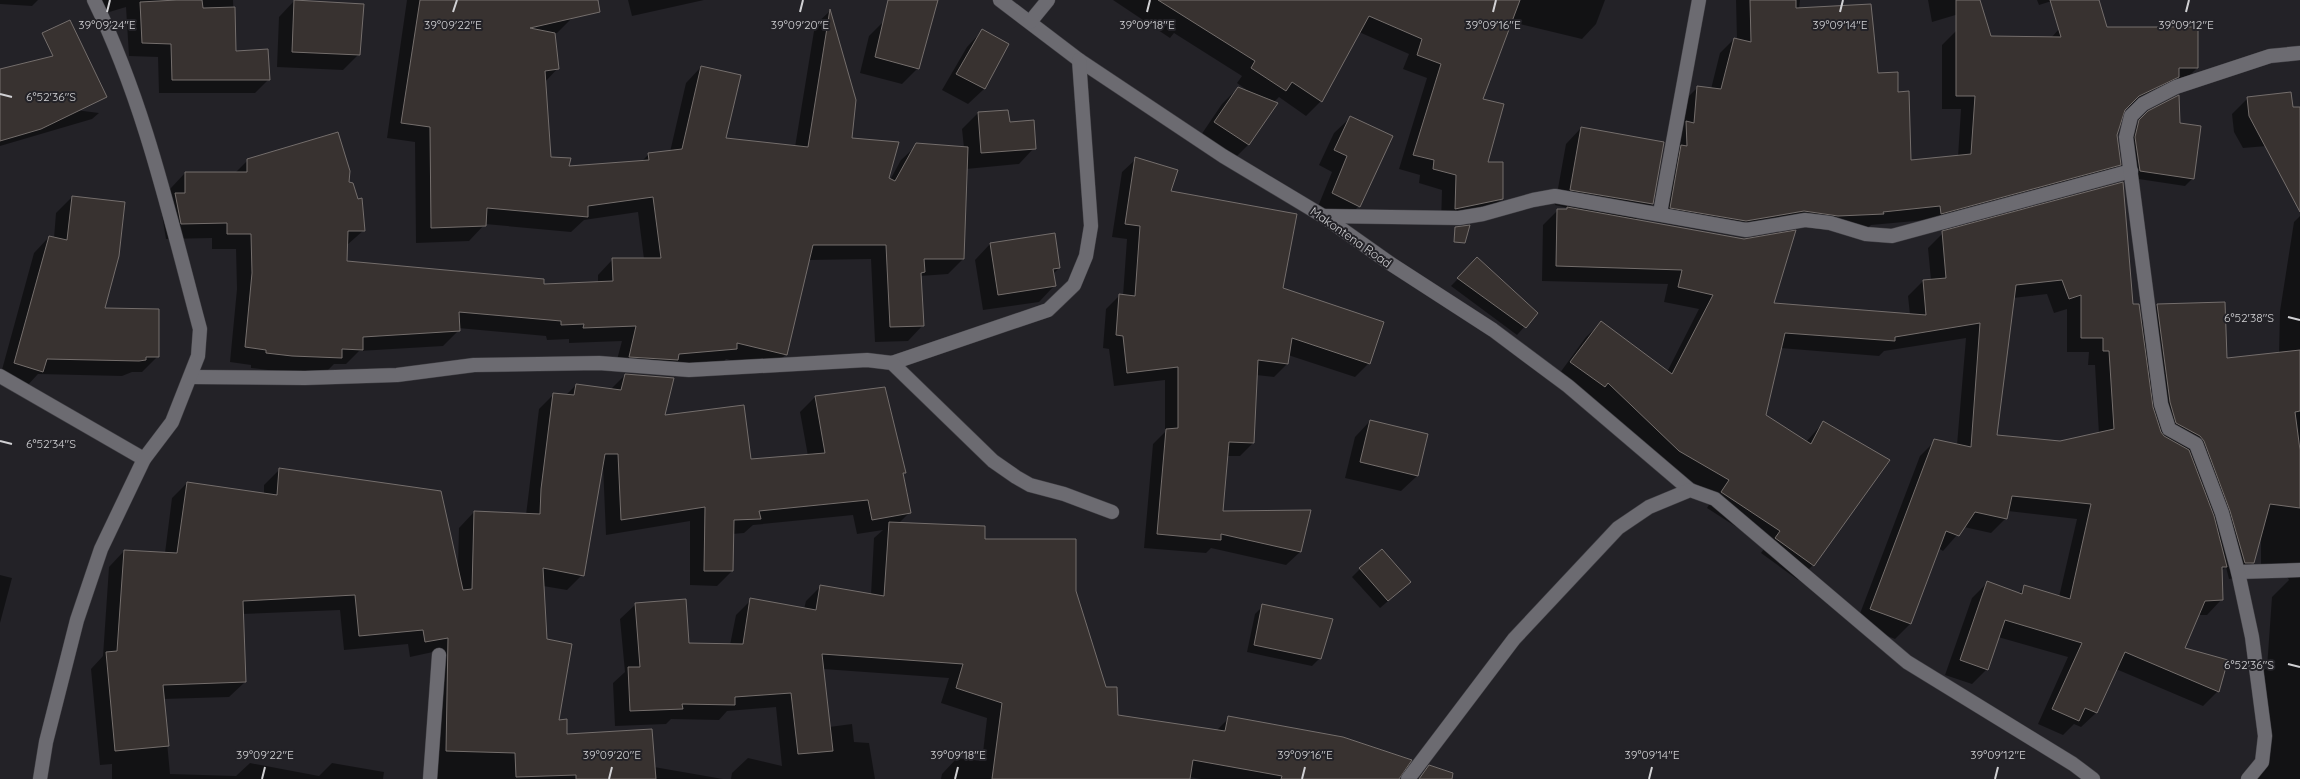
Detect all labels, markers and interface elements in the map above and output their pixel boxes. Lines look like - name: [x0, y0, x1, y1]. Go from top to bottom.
- text: 39°09'24"E: [78, 17, 136, 32]
- text: 39°09'22"E: [424, 17, 482, 32]
- text: 39°09'20"E: [771, 17, 829, 32]
- text: 39°09'18"E: [1119, 17, 1175, 32]
- text: 39°09'16"E: [1465, 17, 1521, 32]
- text: 39°09'14"E: [1812, 17, 1868, 32]
- text: 39°09'12"E: [2158, 17, 2214, 32]
- text: 6°52'36"S: [26, 89, 76, 104]
- street label: Makontena Road: [1308, 203, 1394, 271]
- text: 6°52'38"S: [2224, 310, 2274, 325]
- text: 6°52'34"S: [26, 436, 76, 451]
- text: 6°52'36"S: [2224, 657, 2274, 672]
- text: 39°09'22"E: [236, 747, 294, 762]
- text: 39°09'20"E: [583, 747, 641, 762]
- text: 39°09'18"E: [930, 747, 986, 762]
- text: 39°09'16"E: [1277, 747, 1333, 762]
- text: 39°09'14"E: [1624, 747, 1680, 762]
- text: 39°09'12"E: [1970, 747, 2026, 762]

